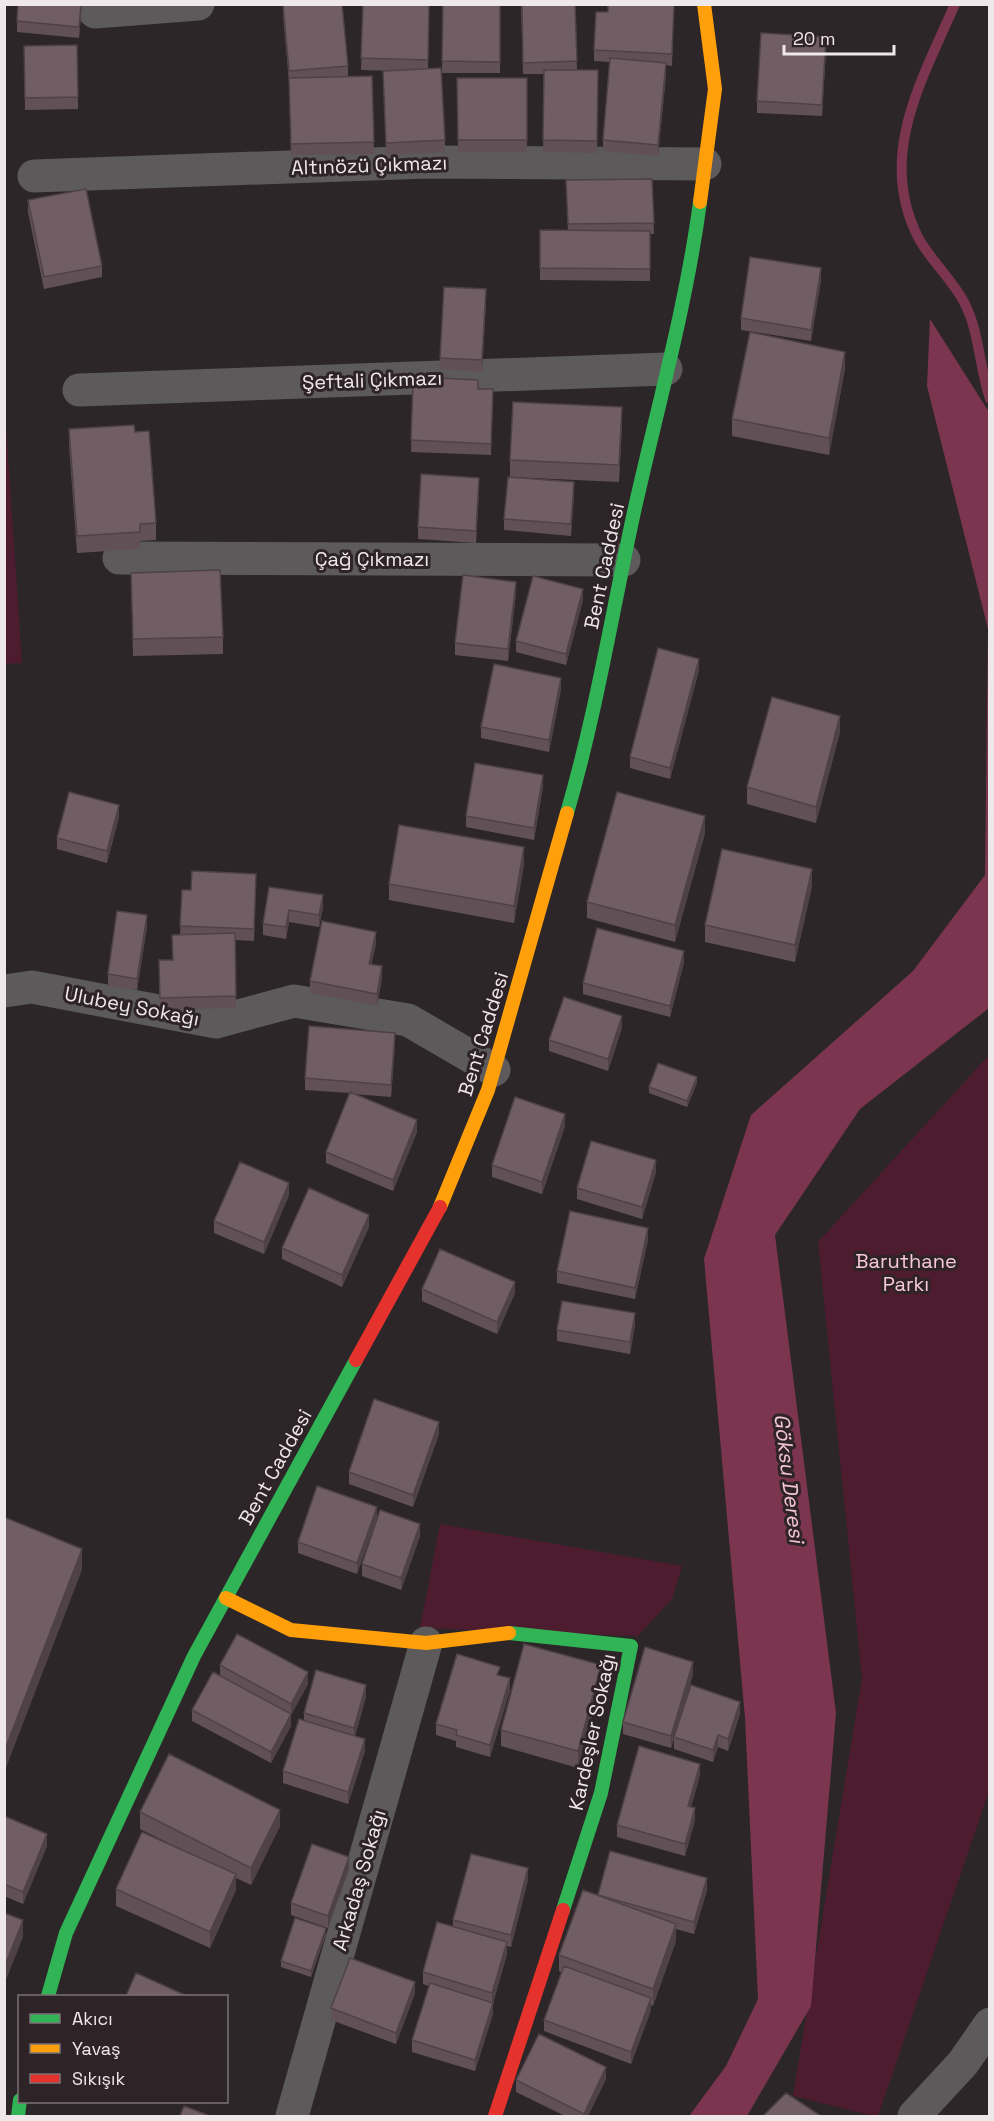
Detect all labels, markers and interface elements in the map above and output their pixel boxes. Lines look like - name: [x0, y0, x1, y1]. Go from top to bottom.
- scale bar: [784, 18, 894, 56]
- text: 20 m: [793, 27, 836, 50]
- street label: Altınözü Çıkmazı: [291, 149, 447, 181]
- street label: Şeftali Çıkmazı: [301, 365, 443, 395]
- street label: Bent Caddesi: [578, 500, 630, 632]
- street label: Çağ Çıkmazı: [315, 546, 429, 572]
- street label: Bent Caddesi: [452, 969, 514, 1099]
- street label: Ulubey Sokağı: [62, 980, 202, 1032]
- park label: Baruthane Parkı: [855, 1248, 957, 1297]
- street label: Bent Caddesi: [232, 1405, 318, 1529]
- water label: Göksu Deresi: [768, 1412, 811, 1547]
- street label: Kardeşler Sokağı: [563, 1651, 621, 1813]
- street label: Arkadaş Sokağı: [326, 1806, 392, 1954]
- legend: [18, 1995, 228, 2103]
- text: Akıcı: [72, 2007, 113, 2030]
- text: Yavaş: [72, 2037, 121, 2060]
- text: Sıkışık: [72, 2067, 125, 2090]

